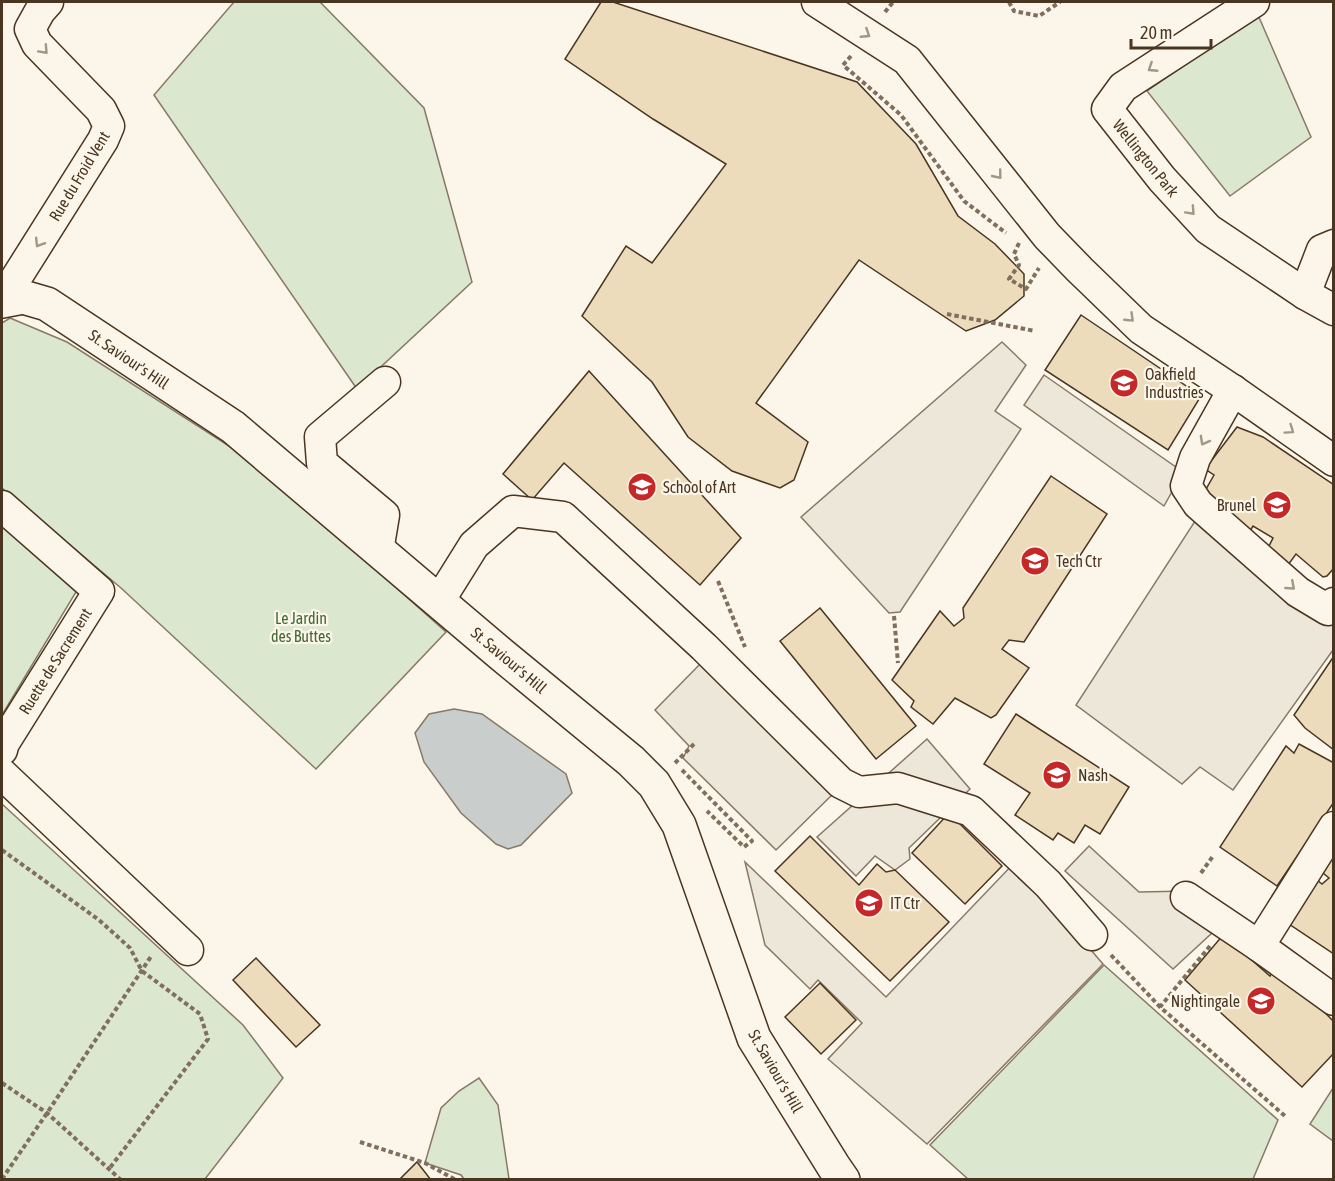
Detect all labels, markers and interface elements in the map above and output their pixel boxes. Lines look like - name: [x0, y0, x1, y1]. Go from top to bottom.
- scale bar: [1131, 12, 1210, 50]
- text: 20 m: [1140, 22, 1172, 43]
- one-way arrow: [860, 26, 871, 37]
- one-way arrow: [37, 44, 48, 54]
- one-way arrow: [1148, 61, 1159, 72]
- street label: Wellington Park: [1109, 116, 1183, 201]
- street label: Rue du Froid Vent: [45, 128, 113, 224]
- one-way arrow: [991, 168, 1002, 179]
- one-way arrow: [1184, 204, 1195, 215]
- one-way arrow: [34, 237, 46, 247]
- one-way arrow: [1123, 311, 1133, 322]
- street label: St. Saviour's Hill: [86, 326, 173, 393]
- place label: Oakfield Industries: [1145, 365, 1204, 401]
- school or university icon: Oakfield Industries: [1108, 367, 1140, 399]
- one-way arrow: [1283, 423, 1294, 434]
- one-way arrow: [1200, 435, 1212, 445]
- school or university icon: School of Art: [626, 471, 658, 503]
- place label: School of Art: [663, 478, 736, 496]
- school or university icon: Brunel: [1261, 489, 1293, 521]
- place label: Brunel: [1217, 496, 1257, 514]
- school or university icon: Tech Ctr: [1019, 545, 1051, 577]
- place label: Tech Ctr: [1056, 552, 1102, 570]
- one-way arrow: [1284, 579, 1295, 590]
- street label: Ruette de Sacrement: [15, 604, 95, 717]
- park label: Le Jardin des Buttes: [271, 609, 331, 645]
- street label: St. Saviour's Hill: [468, 623, 551, 697]
- school or university icon: Nash: [1041, 759, 1073, 791]
- place label: Nash: [1078, 766, 1108, 784]
- school or university icon: IT Ctr: [853, 887, 885, 919]
- place label: IT Ctr: [890, 894, 920, 912]
- school or university icon: Nightingale: [1245, 985, 1277, 1017]
- place label: Nightingale: [1171, 992, 1240, 1011]
- street label: St. Saviour's Hill: [745, 1026, 807, 1116]

